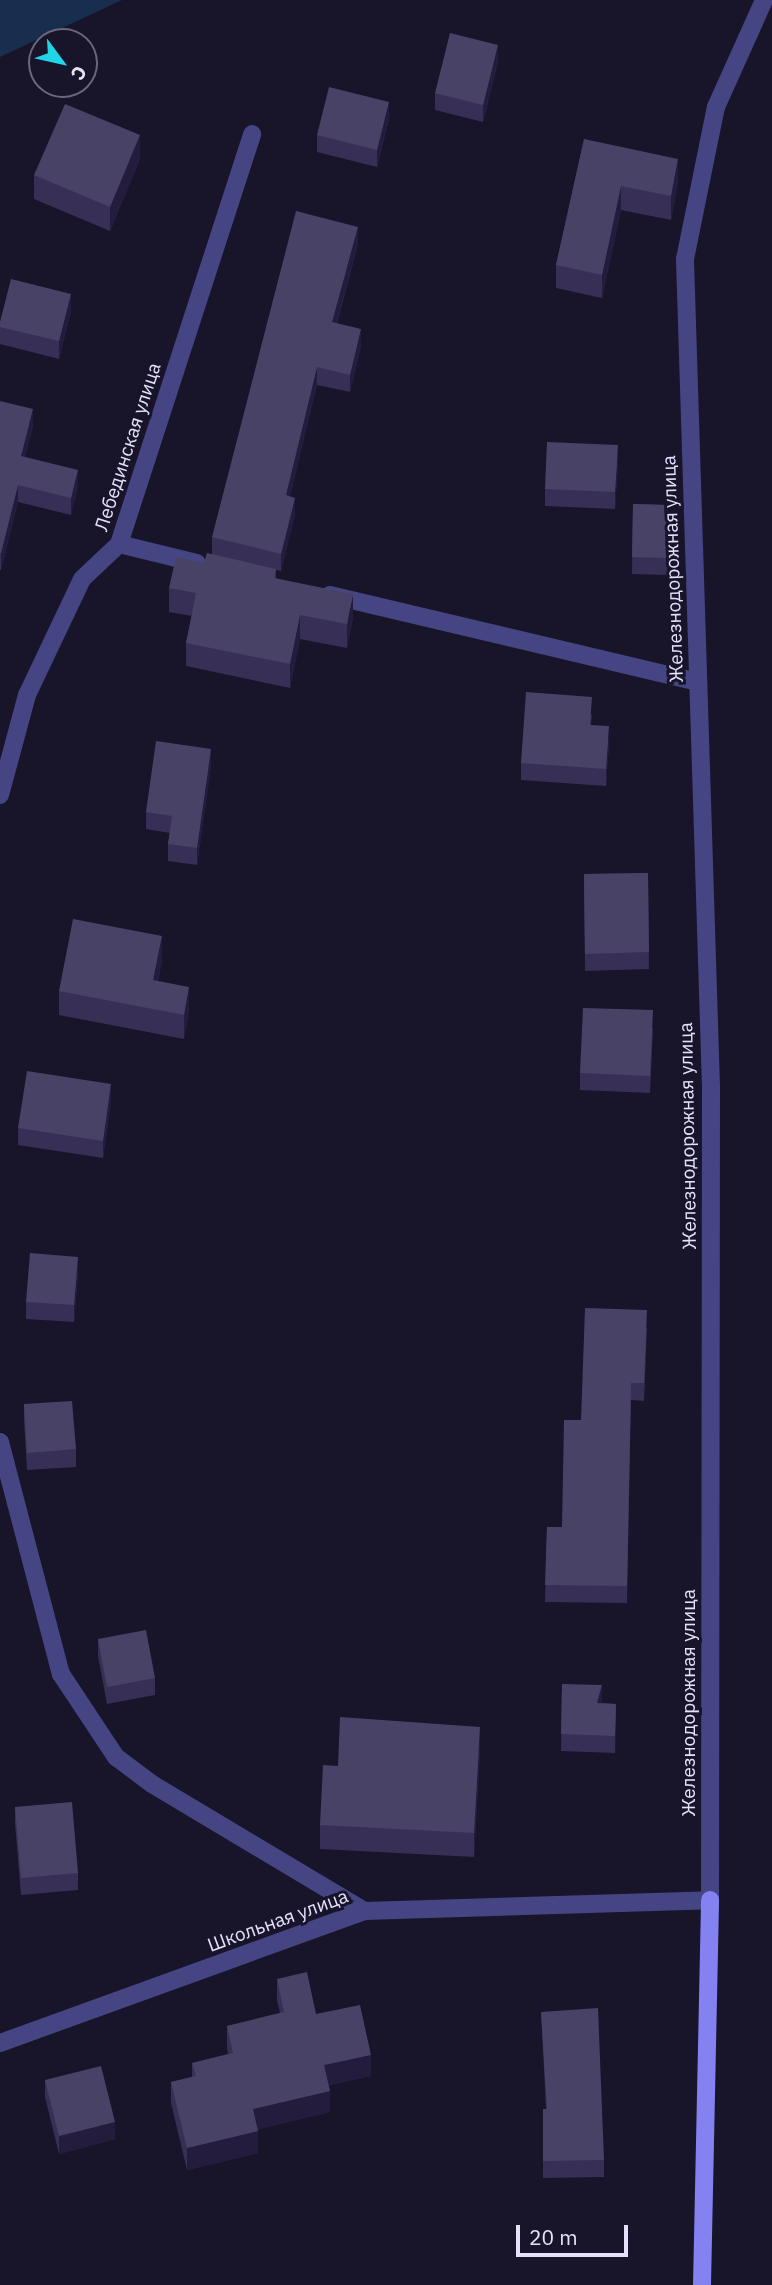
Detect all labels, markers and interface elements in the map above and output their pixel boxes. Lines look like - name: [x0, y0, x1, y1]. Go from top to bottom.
- north arrow: [28, 28, 98, 98]
- text: С: [66, 62, 92, 85]
- street label: Лебединская улица: [90, 360, 166, 534]
- street label: Железнодорожная улица: [658, 455, 688, 683]
- street label: Железнодорожная улица: [675, 1022, 701, 1250]
- street label: Железнодорожная улица: [678, 1589, 700, 1817]
- street label: Школьная улица: [205, 1885, 351, 1957]
- scale bar: [520, 2212, 632, 2256]
- text: 20 m: [529, 2223, 578, 2251]

